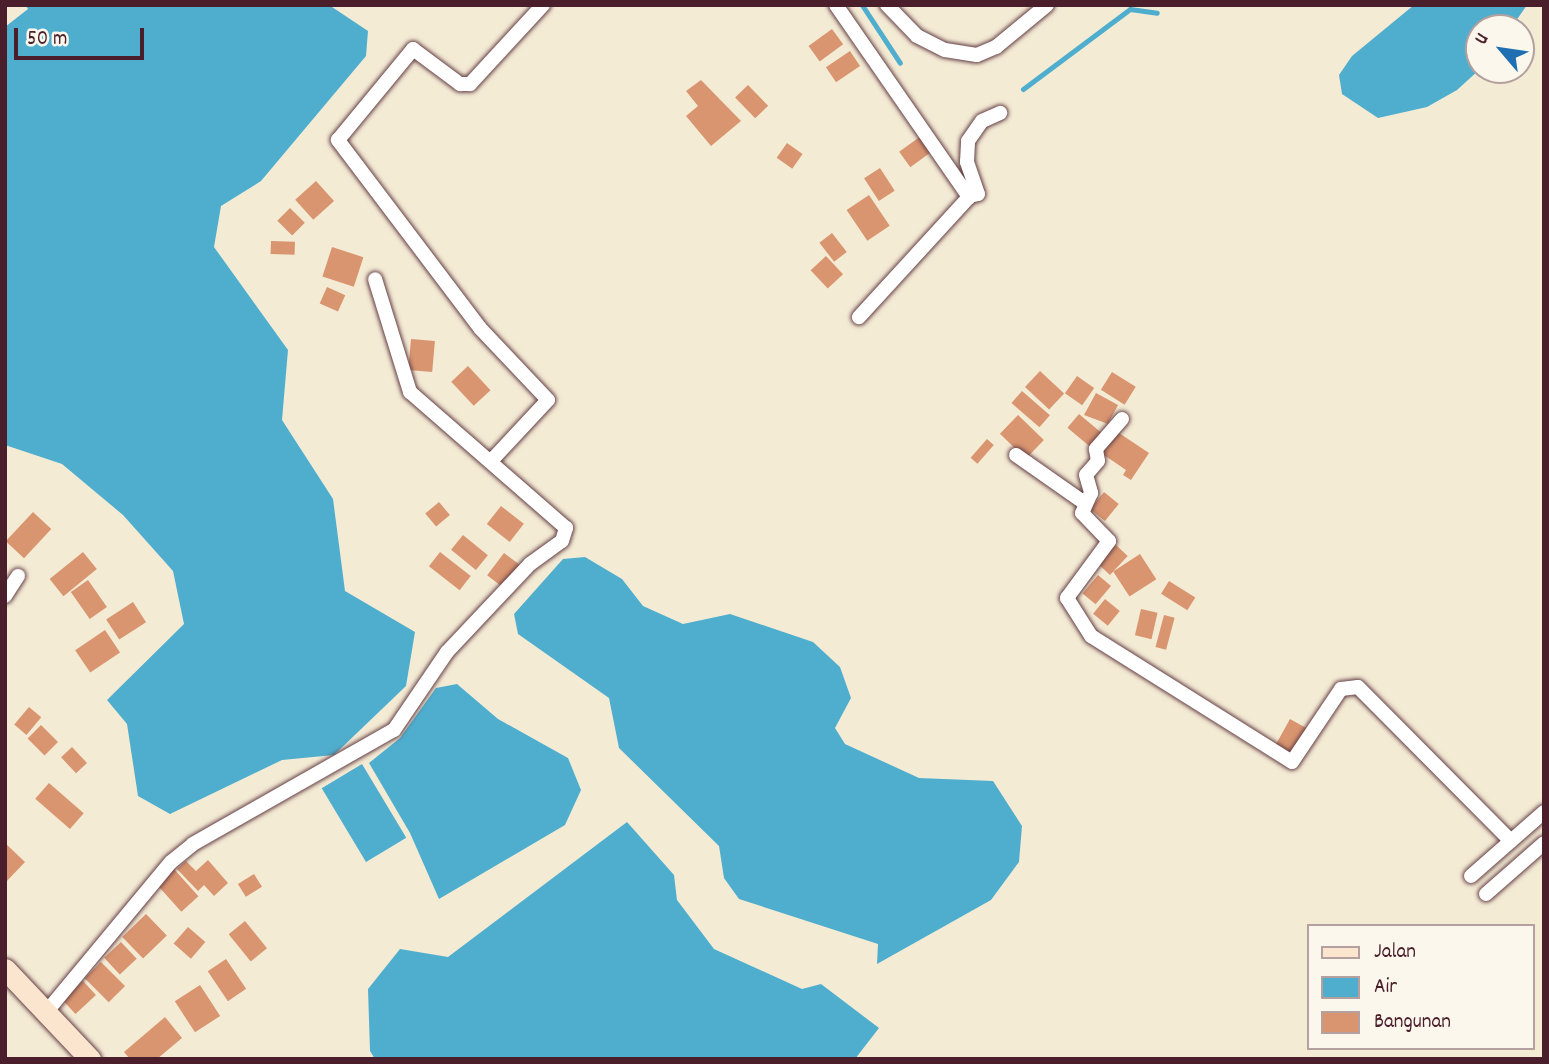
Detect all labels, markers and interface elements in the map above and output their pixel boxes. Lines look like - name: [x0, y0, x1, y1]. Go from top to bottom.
- scale bar: [18, 14, 147, 58]
- north arrow: [1465, 14, 1535, 84]
- text: 50 m: [27, 25, 67, 55]
- text: U: [1469, 29, 1497, 50]
- legend: [1308, 924, 1535, 1050]
- text: Jalan: [1374, 938, 1416, 968]
- text: Air: [1374, 973, 1397, 1003]
- text: Bangunan: [1374, 1008, 1451, 1038]

